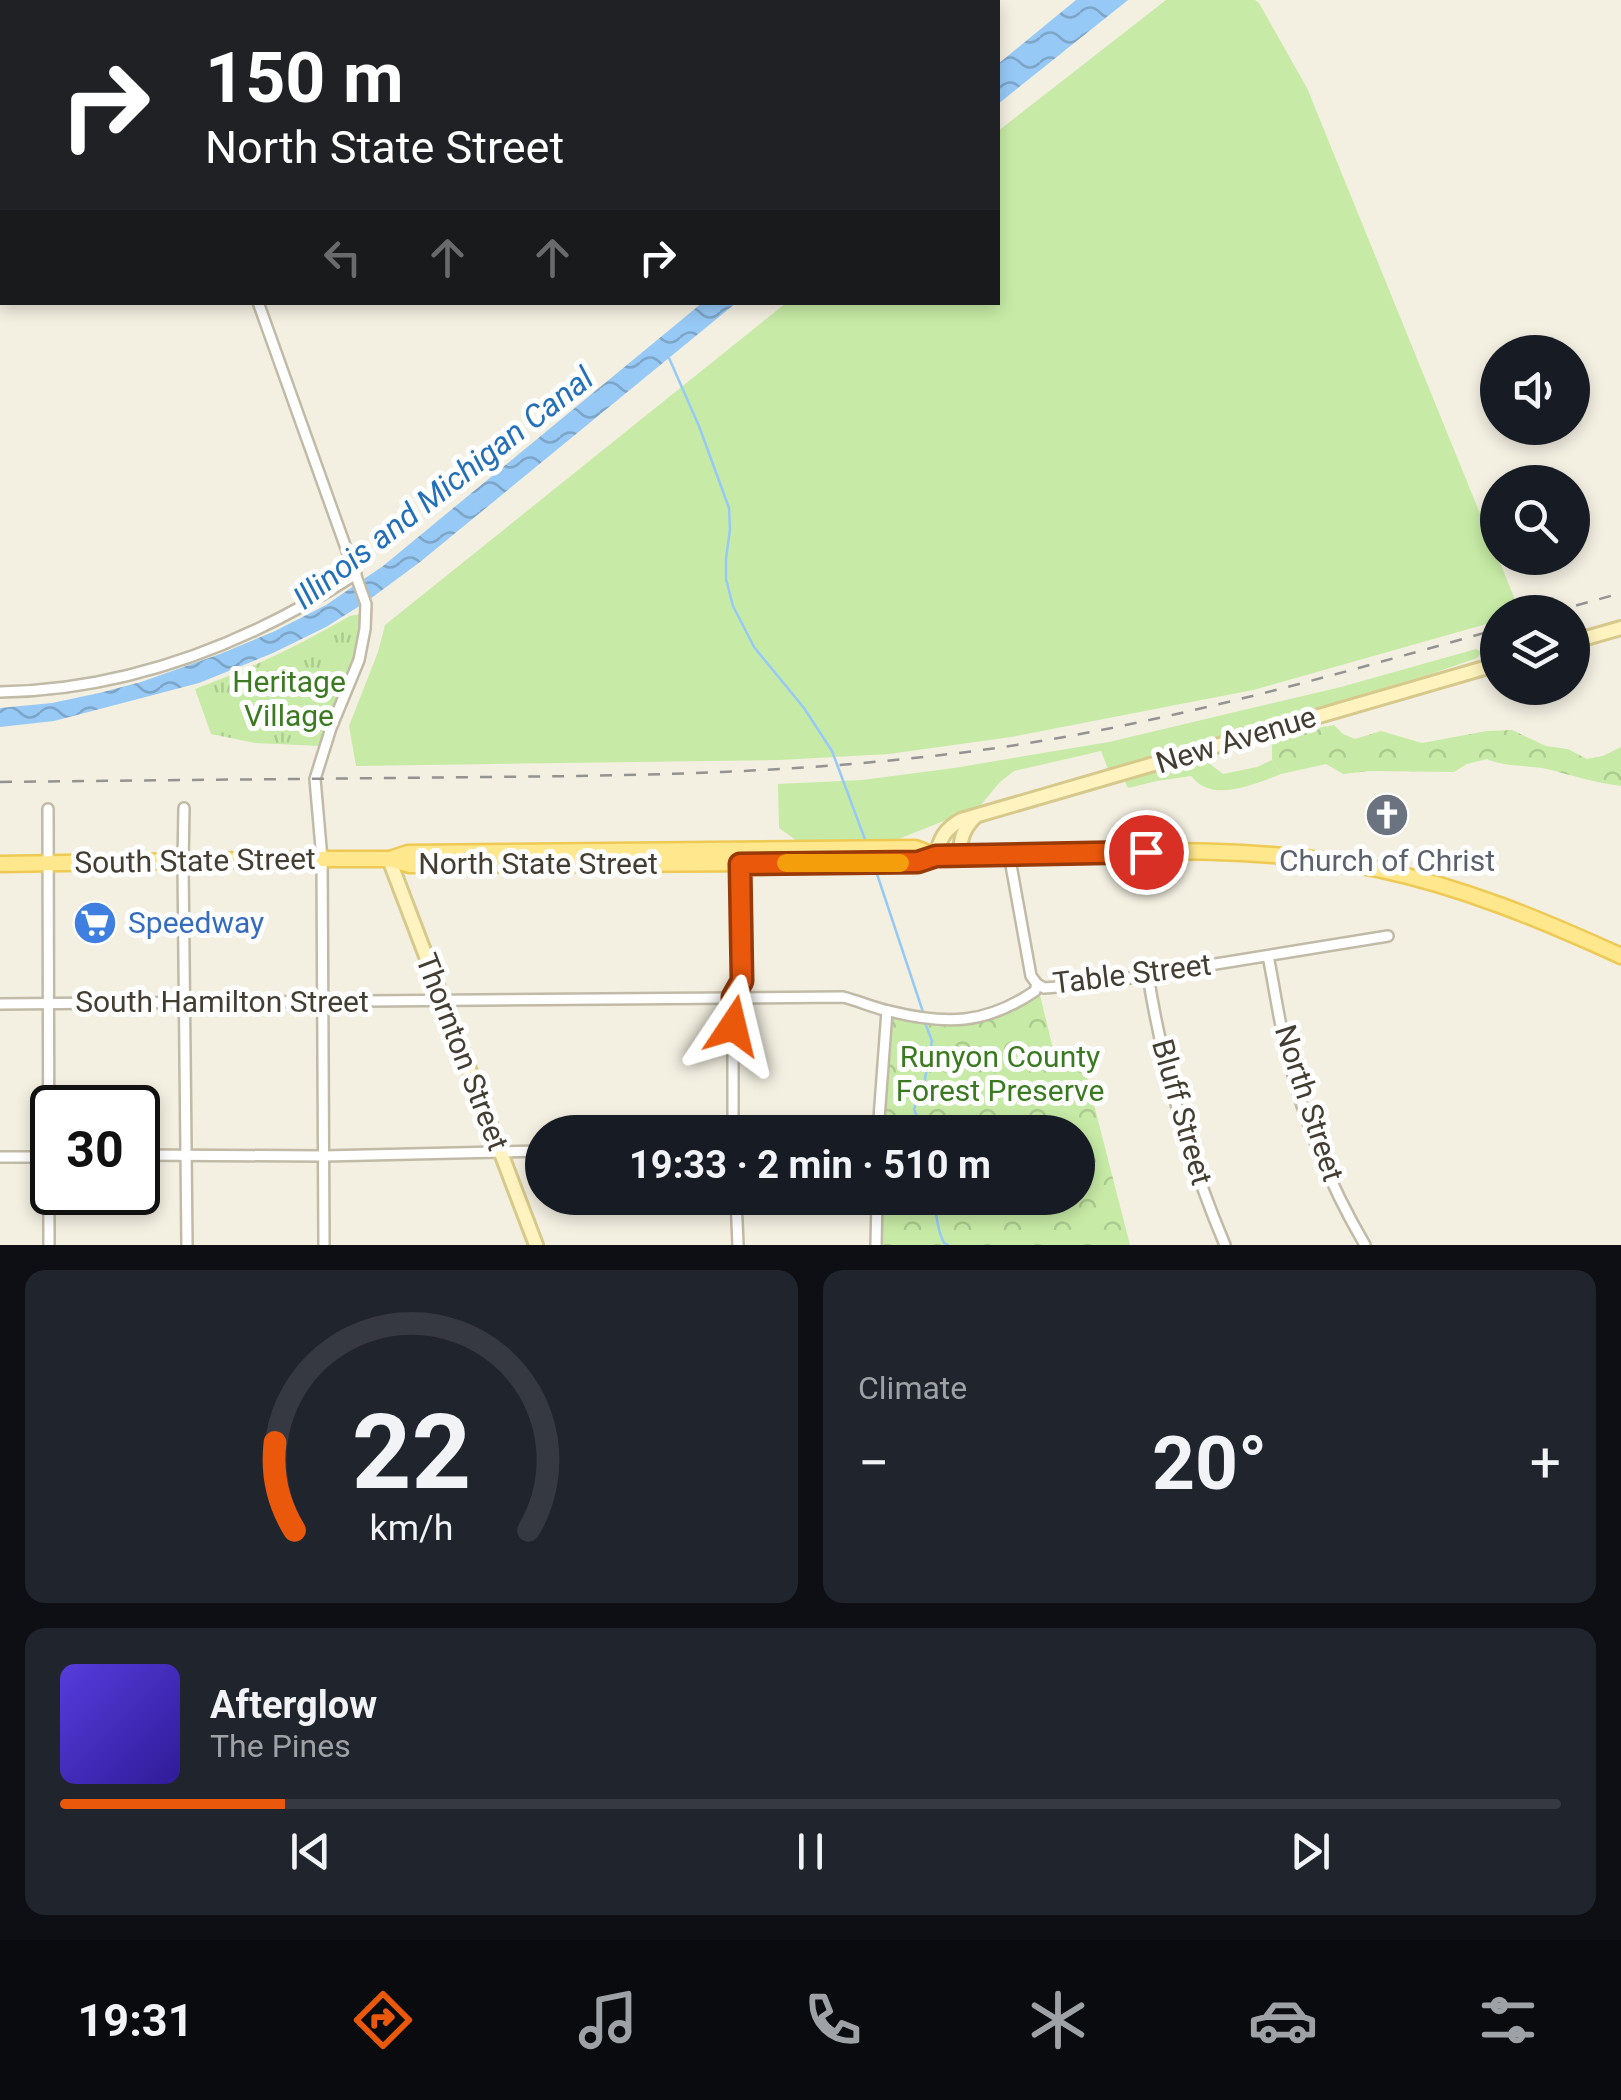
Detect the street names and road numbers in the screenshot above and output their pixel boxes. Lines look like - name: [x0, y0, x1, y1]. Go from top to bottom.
- street label: New Avenue: [1152, 699, 1320, 780]
- street label: South State Street: [74, 841, 316, 880]
- street label: North State Street: [418, 846, 658, 881]
- street label: Table Street: [1051, 946, 1213, 1001]
- street label: Thornton Street: [409, 948, 516, 1155]
- street label: South Hamilton Street: [75, 984, 369, 1019]
- street label: North Street: [1268, 1020, 1351, 1185]
- street label: Bluff Street: [1145, 1035, 1220, 1189]

